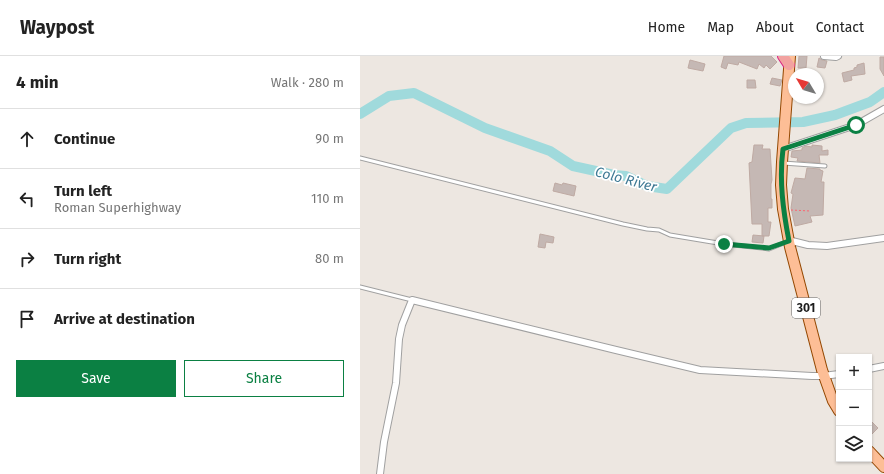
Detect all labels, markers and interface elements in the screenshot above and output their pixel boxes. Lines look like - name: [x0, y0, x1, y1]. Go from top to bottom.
- text: Waypost: [20, 16, 94, 39]
- text: Home: [648, 19, 685, 36]
- text: Map: [707, 19, 734, 36]
- text: About: [756, 19, 794, 36]
- text: Contact: [816, 19, 864, 36]
- north arrow: [788, 68, 824, 104]
- text: 4 min: [16, 72, 59, 93]
- text: Walk · 280 m: [271, 75, 344, 90]
- route start: [847, 116, 865, 134]
- icon: ahead: [16, 128, 38, 150]
- text: Continue: [54, 130, 115, 148]
- text: 90 m: [315, 131, 344, 146]
- water label: Colo River: [593, 163, 659, 196]
- text: Turn left: [54, 182, 112, 200]
- icon: left: [16, 188, 38, 210]
- text: 110 m: [311, 191, 344, 206]
- text: Roman Superhighway: [54, 200, 181, 215]
- route end: [715, 235, 733, 253]
- icon: right: [16, 248, 38, 270]
- text: Turn right: [54, 250, 121, 268]
- text: 80 m: [315, 251, 344, 266]
- road number: 301: [792, 298, 820, 318]
- icon: arrive: [16, 308, 38, 330]
- text: Arrive at destination: [54, 310, 195, 328]
- map controls: [836, 354, 872, 462]
- button: +: [836, 354, 872, 390]
- button: Save: [16, 360, 176, 397]
- button: Share: [184, 360, 344, 397]
- button: −: [836, 390, 872, 426]
- button: layers: [836, 426, 872, 462]

